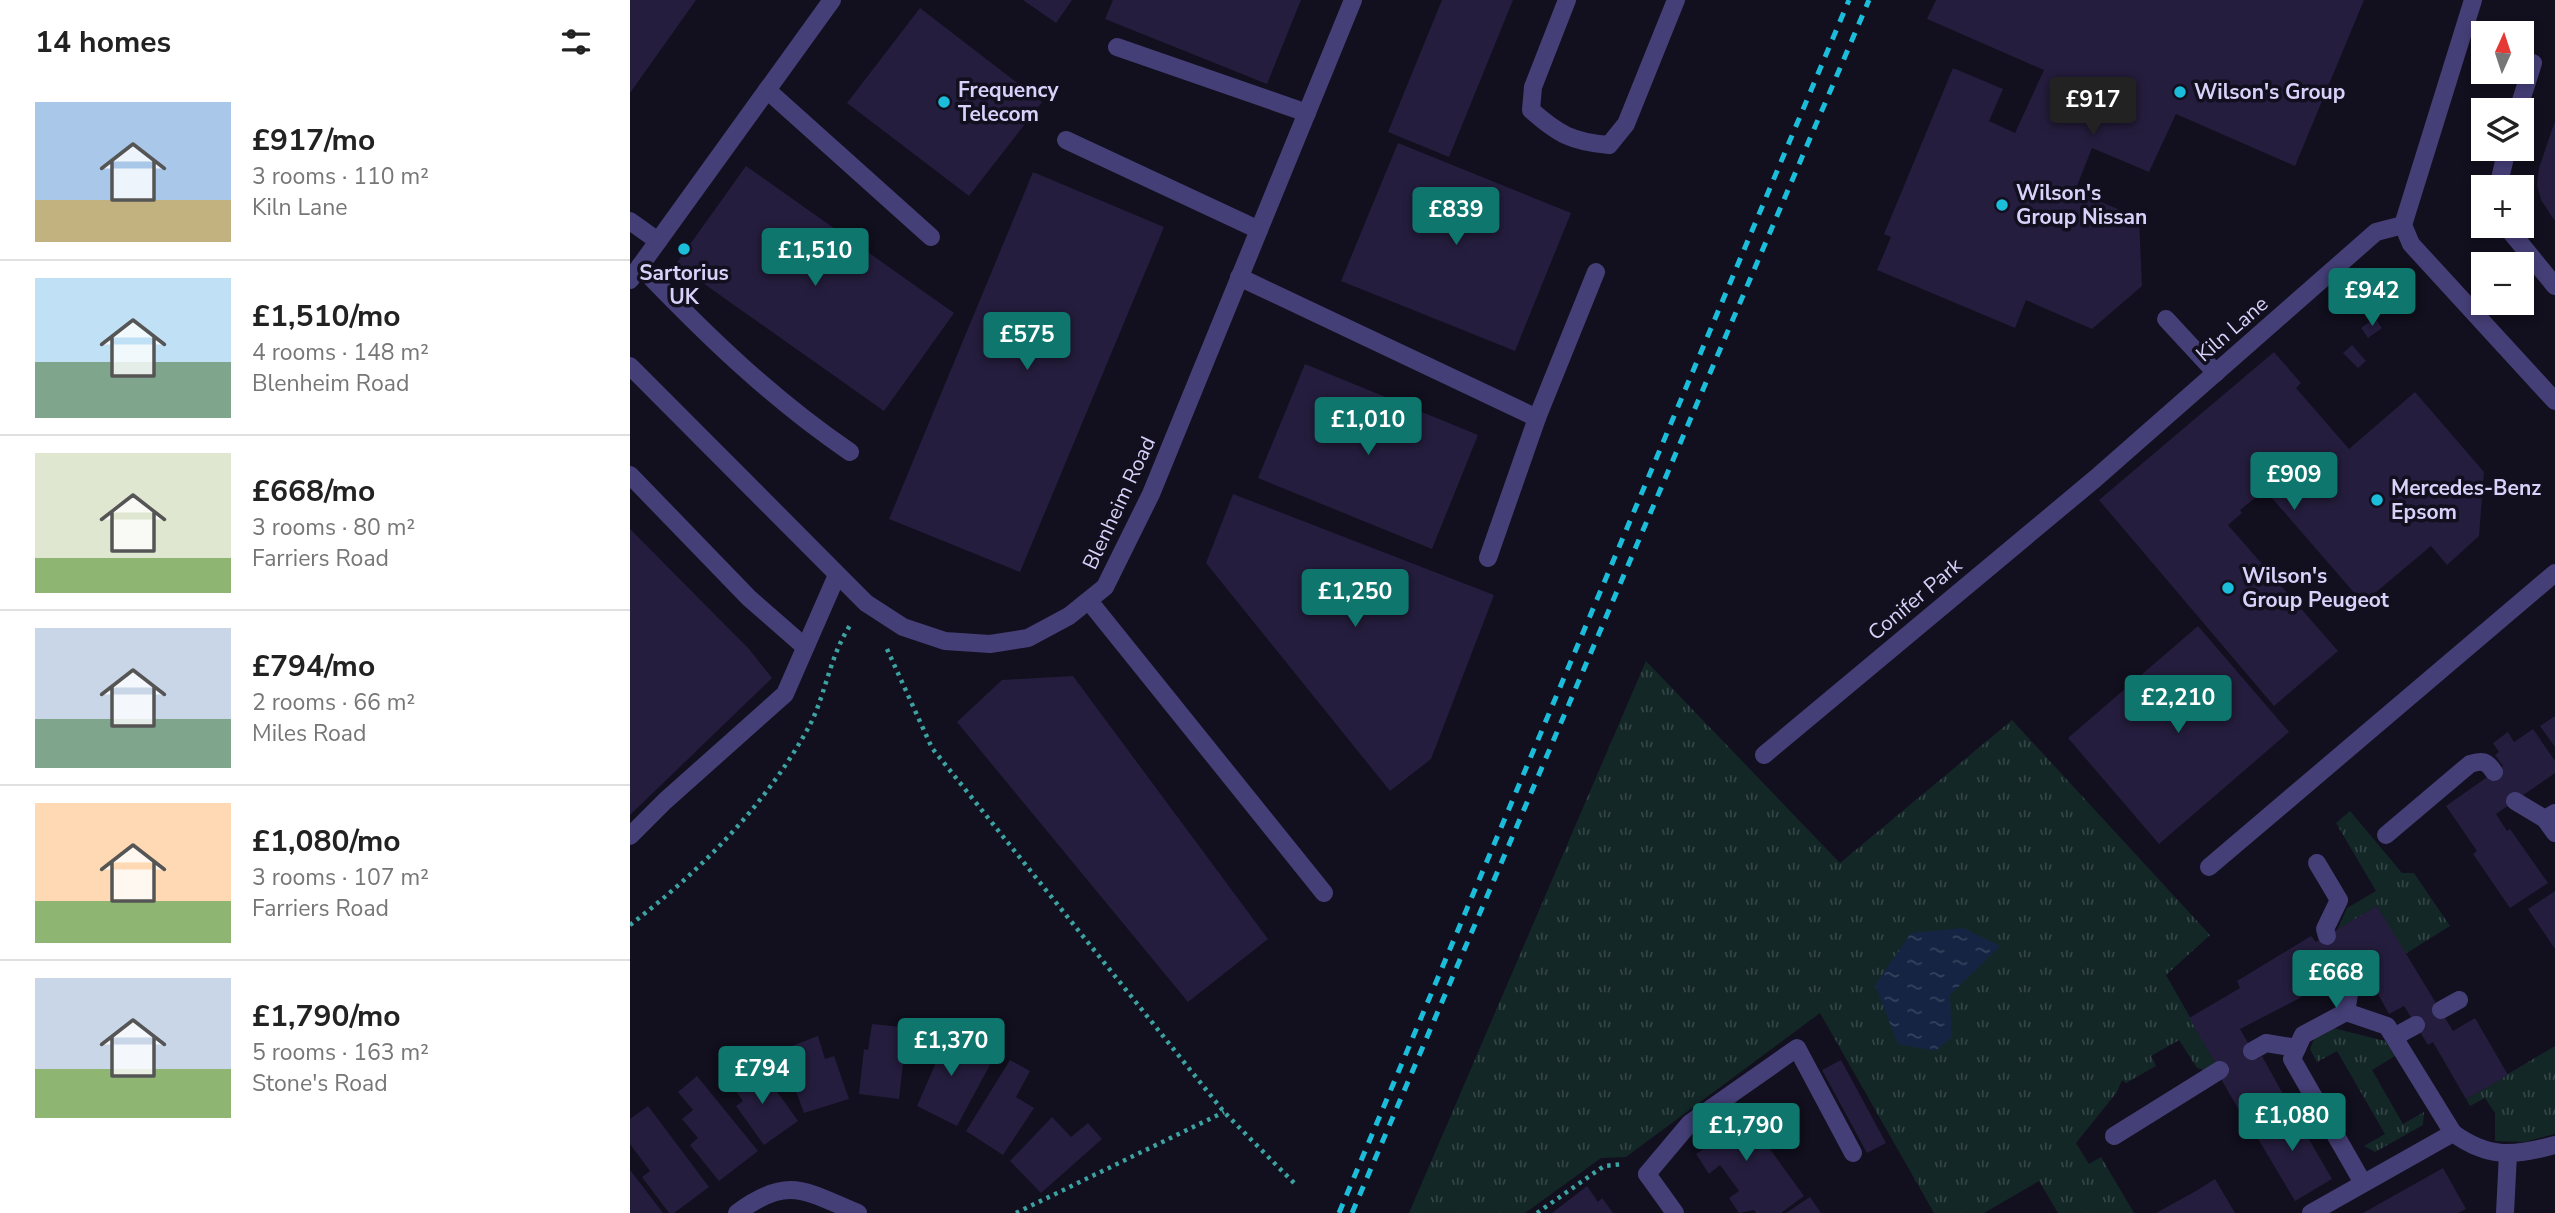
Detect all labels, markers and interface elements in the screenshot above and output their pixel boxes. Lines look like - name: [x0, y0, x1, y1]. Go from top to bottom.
- north arrow: [2471, 21, 2534, 84]
- map controls: [2471, 21, 2534, 315]
- text: 14 homes: [35, 22, 171, 63]
- icon: filters: [557, 23, 595, 61]
- place label: Frequency Telecom: [958, 76, 1060, 128]
- pin: £917: [2052, 78, 2134, 137]
- place label: Wilson's Group: [2194, 78, 2345, 106]
- text: £917: [2065, 84, 2121, 115]
- marker: Wilson's Group: [2172, 84, 2188, 100]
- marker: Frequency Telecom: [936, 94, 952, 110]
- button: layers: [2471, 98, 2534, 161]
- text: £917/mo: [252, 120, 375, 161]
- icon: home: [91, 130, 175, 214]
- text: 3 rooms · 110 m²: [252, 161, 429, 192]
- button: +: [2471, 175, 2534, 238]
- place label: Wilson's Group Nissan: [2016, 179, 2147, 231]
- pin: £839: [1415, 188, 1497, 247]
- text: Kiln Lane: [252, 192, 347, 223]
- text: £839: [1428, 194, 1484, 225]
- marker: Wilson's Group Nissan: [1994, 197, 2010, 213]
- pin: £1,510: [758, 229, 872, 288]
- text: £1,510: [778, 235, 852, 266]
- marker: Sartorius UK: [676, 241, 692, 257]
- button: −: [2471, 252, 2534, 315]
- place label: Sartorius UK: [639, 259, 729, 311]
- pin: £942: [2331, 268, 2413, 328]
- text: £942: [2344, 275, 2400, 306]
- street label: Kiln Lane: [2190, 290, 2274, 368]
- text: £1,510/mo: [252, 296, 401, 337]
- icon: home: [91, 306, 175, 390]
- pin: £575: [986, 312, 1068, 372]
- text: £575: [999, 319, 1055, 350]
- text: 4 rooms · 148 m²: [252, 337, 429, 368]
- text: Blenheim Road: [252, 368, 409, 399]
- pin: £1,010: [1311, 398, 1425, 457]
- text: £1,010: [1331, 404, 1405, 435]
- street label: Blenheim Road: [1076, 432, 1162, 574]
- pin: £909: [2253, 452, 2335, 512]
- text: £909: [2266, 459, 2322, 490]
- text: £668/mo: [252, 471, 375, 512]
- place label: Mercedes-Benz Epsom: [2391, 474, 2541, 526]
- icon: home: [91, 481, 175, 565]
- marker: Mercedes-Benz Epsom: [2369, 492, 2385, 508]
- text: 3 rooms · 80 m²: [252, 512, 415, 543]
- text: Farriers Road: [252, 543, 389, 574]
- street label: Conifer Park: [1862, 551, 1968, 647]
- place label: Wilson's Group Peugeot: [2242, 562, 2390, 614]
- pin: £1,250: [1298, 570, 1412, 629]
- text: £1,250: [1318, 576, 1392, 607]
- marker: Wilson's Group Peugeot: [2220, 580, 2236, 596]
- text: £794/mo: [252, 646, 375, 687]
- icon: home: [91, 656, 175, 740]
- pin: £2,210: [2121, 676, 2235, 735]
- text: £2,210: [2141, 682, 2215, 713]
- text: 2 rooms · 66 m²: [252, 687, 415, 718]
- text: Miles Road: [252, 718, 366, 749]
- text: £1,080/mo: [252, 821, 401, 862]
- icon: home: [91, 831, 175, 915]
- text: 3 rooms · 107 m²: [252, 862, 429, 893]
- text: Farriers Road: [252, 893, 389, 924]
- pin: £668: [2295, 950, 2377, 1010]
- text: £668: [2308, 957, 2364, 988]
- text: £1,790/mo: [252, 996, 401, 1037]
- icon: home: [91, 1006, 175, 1090]
- pin: £1,370: [894, 1018, 1008, 1078]
- text: £1,370: [914, 1025, 988, 1056]
- text: 5 rooms · 163 m²: [252, 1037, 429, 1068]
- pin: £794: [721, 1046, 803, 1106]
- text: £794: [734, 1053, 790, 1084]
- text: Stone's Road: [252, 1068, 388, 1099]
- pin: £1,080: [2235, 1094, 2349, 1153]
- text: £1,080: [2255, 1100, 2329, 1131]
- pin: £1,790: [1689, 1104, 1803, 1163]
- text: £1,790: [1709, 1110, 1783, 1141]

